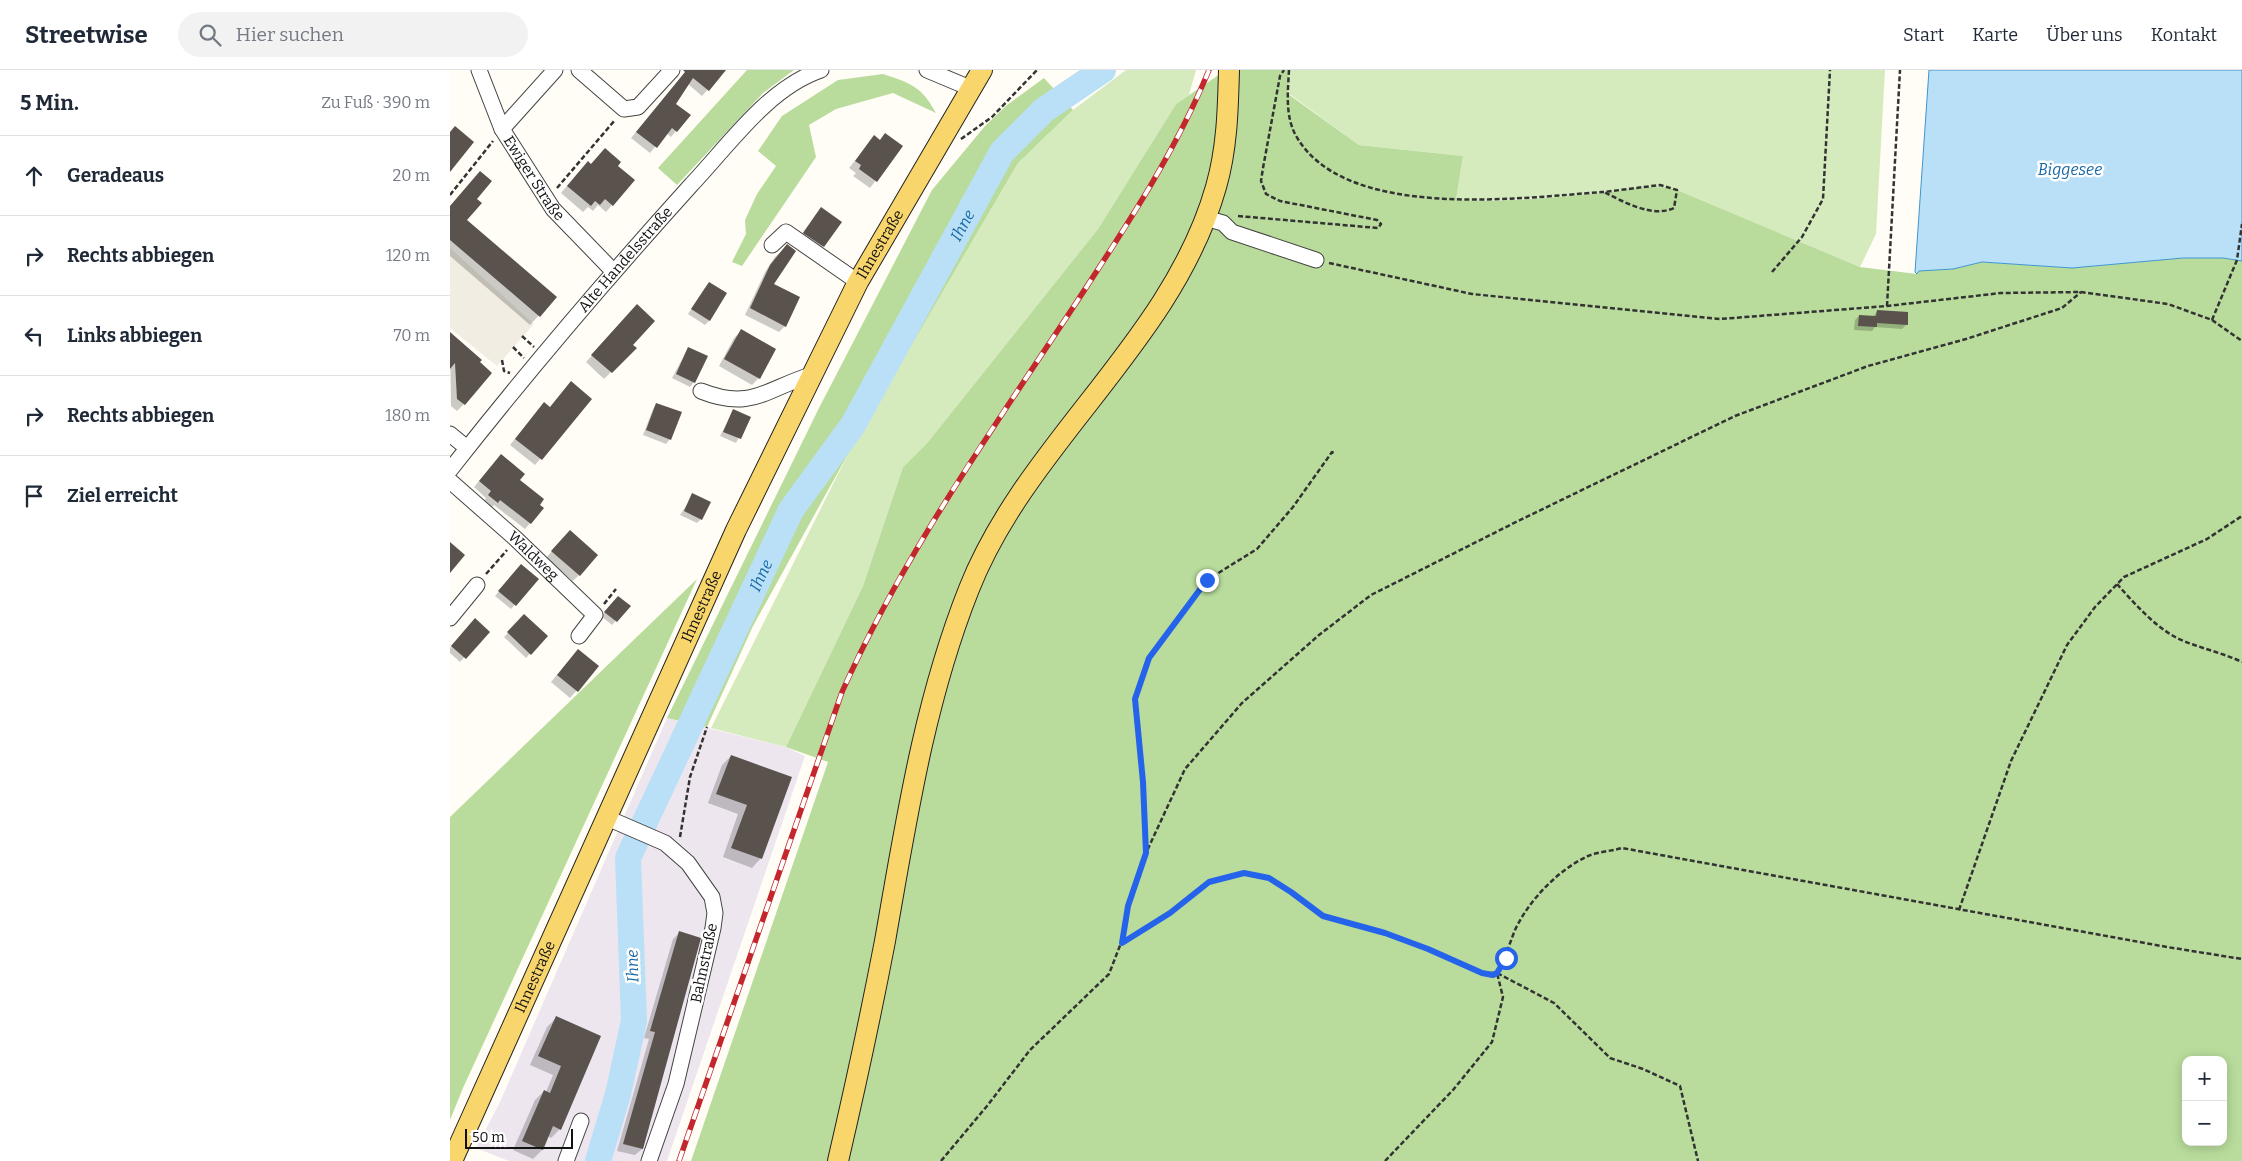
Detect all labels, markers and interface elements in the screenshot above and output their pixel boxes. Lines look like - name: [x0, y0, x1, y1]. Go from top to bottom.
- search box: [178, 12, 528, 57]
- text: Streetwise: [25, 21, 148, 49]
- icon: search: [196, 21, 224, 49]
- text: Hier suchen: [236, 23, 344, 46]
- text: Start: [1903, 24, 1944, 46]
- text: Karte: [1972, 24, 2018, 46]
- text: Über uns: [2046, 24, 2123, 46]
- text: Kontakt: [2151, 24, 2217, 46]
- text: 5 Min.: [20, 90, 79, 116]
- text: Zu Fuß · 390 m: [321, 93, 430, 112]
- street label: Ewiger Straße: [500, 132, 568, 224]
- water label: Biggesee: [2038, 160, 2102, 179]
- icon: ahead: [20, 162, 48, 190]
- text: Geradeaus: [67, 164, 164, 187]
- text: 20 m: [393, 166, 430, 185]
- street label: Alte Handelsstraße: [574, 203, 676, 316]
- street label: Ihnestraße: [853, 206, 907, 282]
- water label: Ihne: [946, 206, 979, 244]
- icon: right: [20, 242, 48, 270]
- text: Rechts abbiegen: [67, 244, 214, 267]
- text: 120 m: [386, 246, 430, 265]
- icon: left: [20, 322, 48, 350]
- text: Links abbiegen: [67, 324, 202, 347]
- text: 70 m: [394, 326, 430, 345]
- icon: right: [20, 402, 48, 430]
- text: Rechts abbiegen: [67, 404, 214, 427]
- text: 180 m: [385, 406, 430, 425]
- icon: arrive: [20, 482, 48, 510]
- text: Ziel erreicht: [67, 484, 178, 507]
- street label: Waldweg: [504, 527, 563, 584]
- water label: Ihne: [745, 557, 776, 594]
- street label: Ihnestraße: [677, 568, 726, 645]
- route end: [1196, 569, 1219, 592]
- street label: Bahnstraße: [687, 921, 721, 1005]
- street label: Ihnestraße: [511, 938, 559, 1016]
- route start: [1495, 947, 1518, 970]
- water label: Ihne: [622, 949, 643, 983]
- map controls: [2182, 1056, 2227, 1146]
- button: +: [2182, 1056, 2227, 1101]
- button: −: [2182, 1101, 2227, 1146]
- scale bar: [465, 1126, 572, 1149]
- text: 50 m: [472, 1129, 505, 1146]

